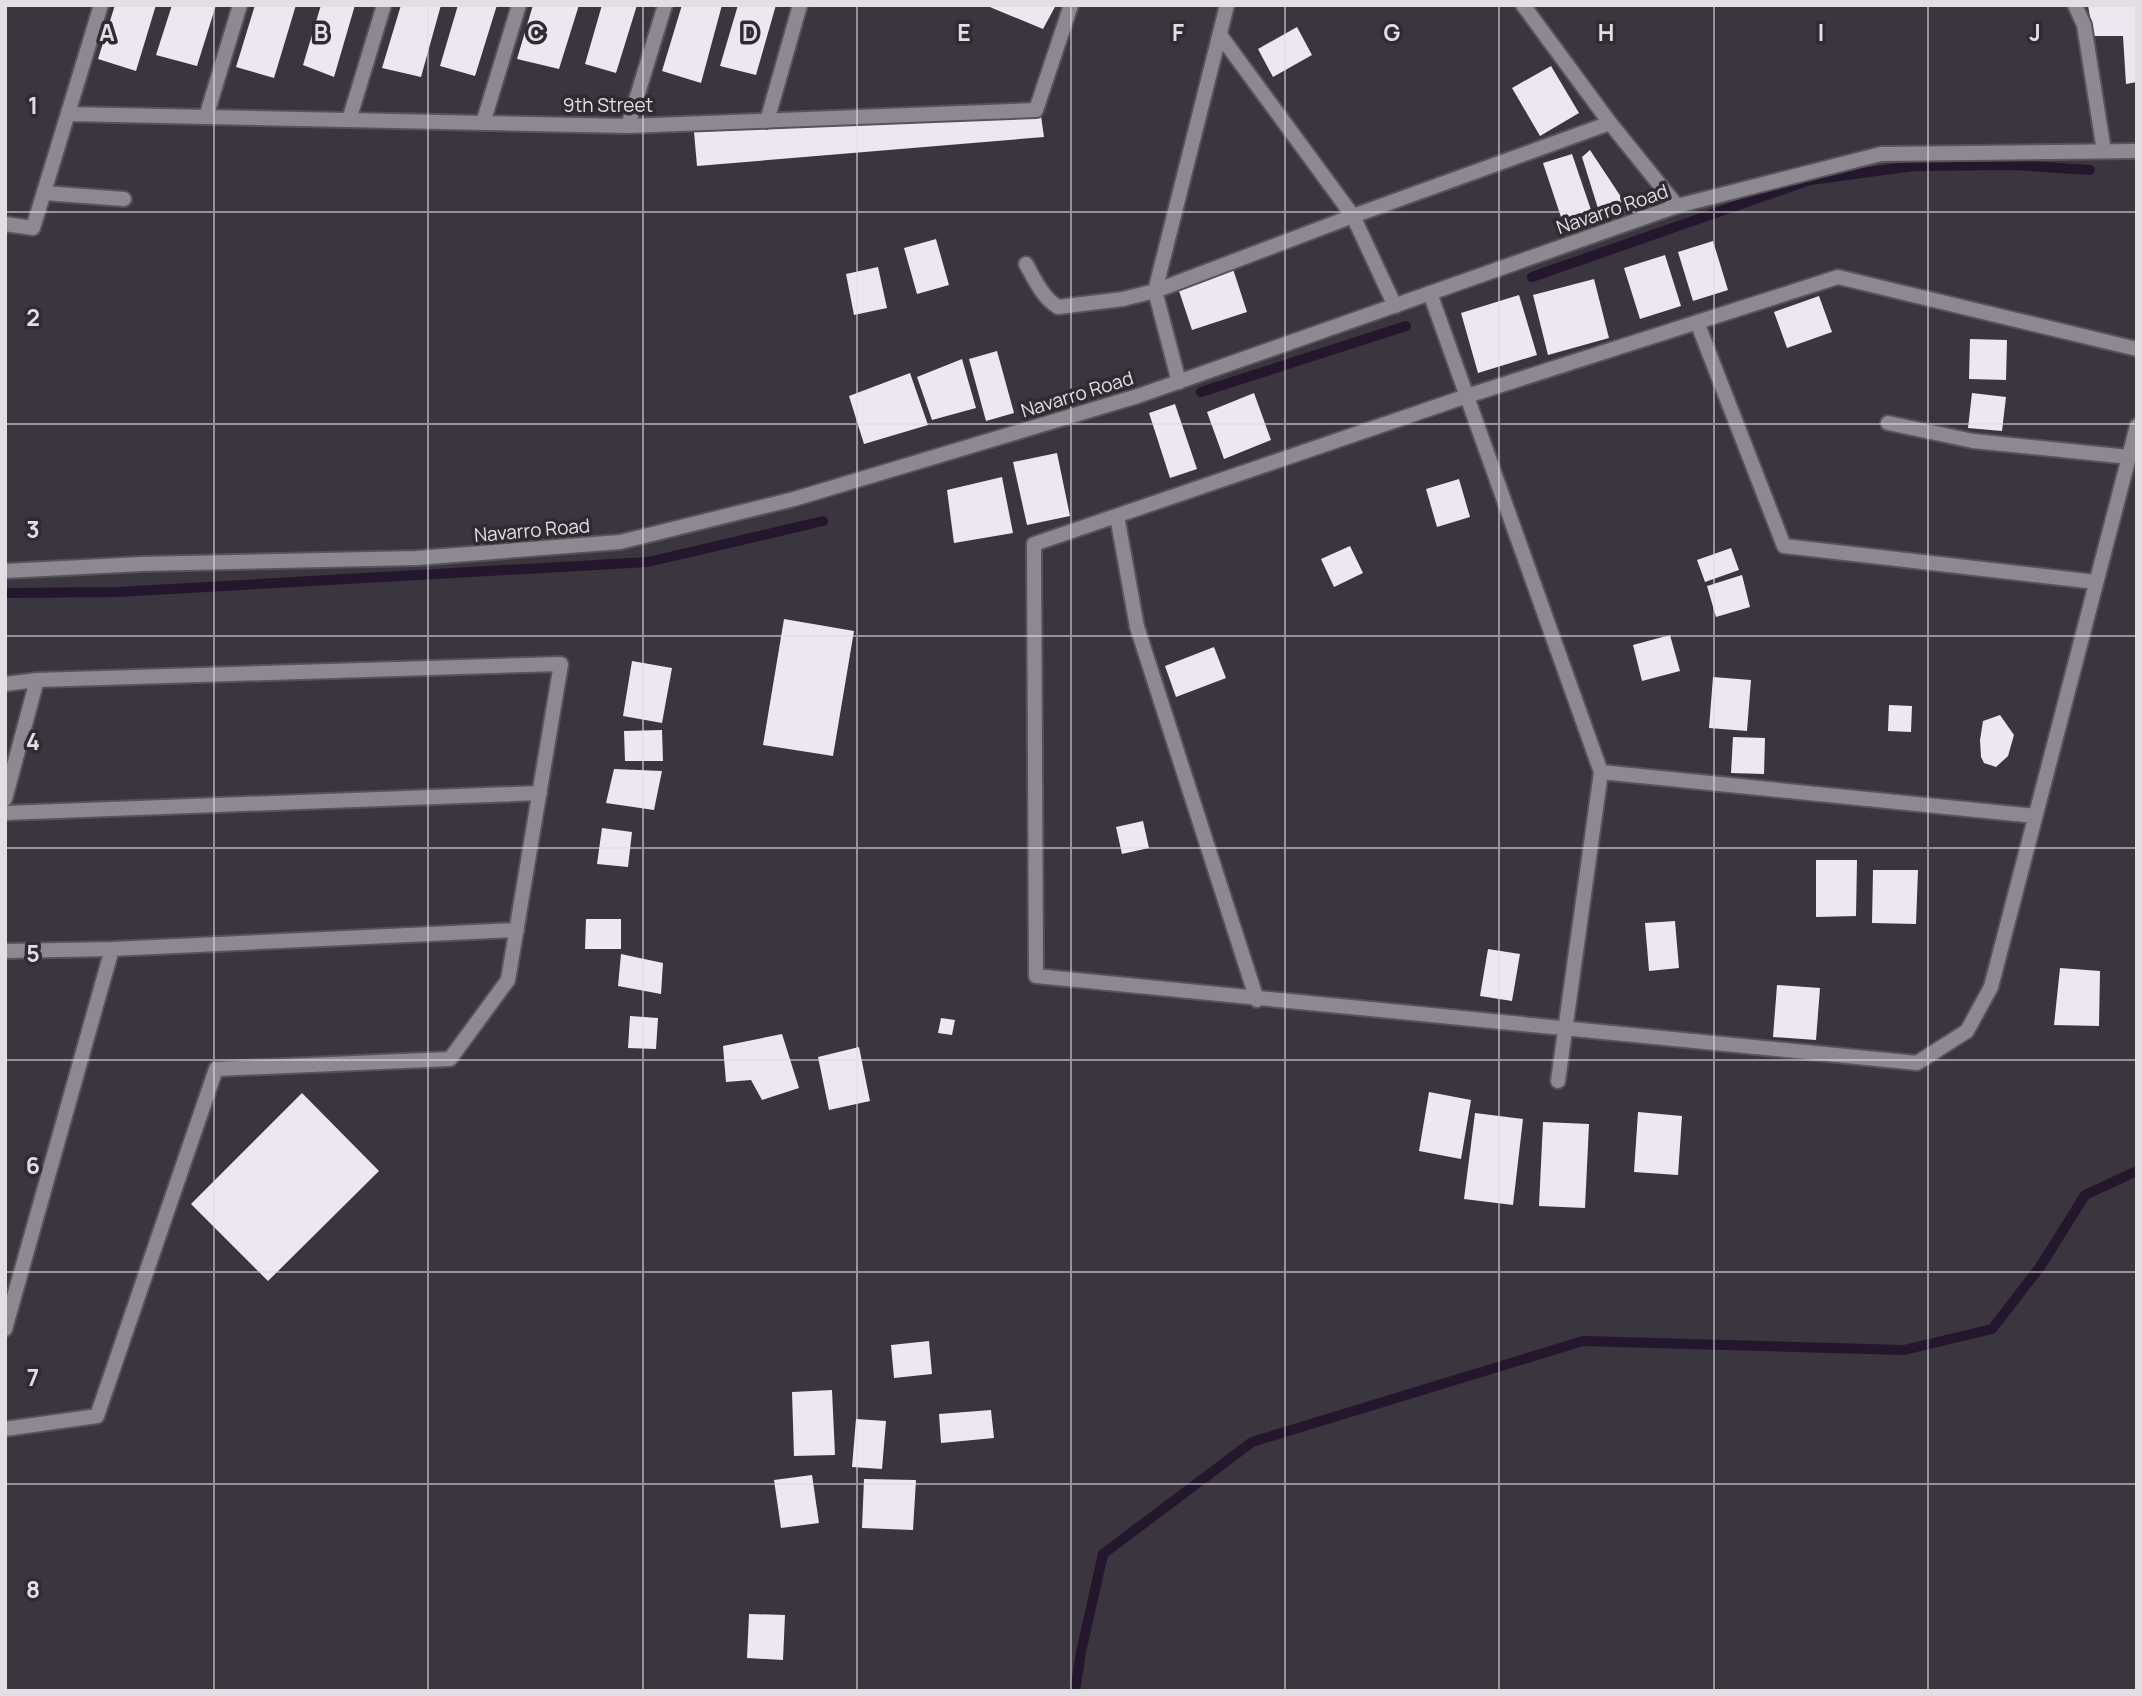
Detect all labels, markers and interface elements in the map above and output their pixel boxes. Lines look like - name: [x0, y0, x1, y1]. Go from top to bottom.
- text: A: [99, 16, 115, 48]
- text: B: [314, 16, 328, 48]
- text: C: [528, 16, 545, 48]
- text: D: [742, 16, 758, 48]
- text: E: [957, 16, 971, 48]
- text: F: [1172, 16, 1184, 48]
- text: G: [1384, 16, 1401, 48]
- text: H: [1598, 16, 1614, 48]
- text: I: [1818, 16, 1824, 48]
- text: J: [2029, 16, 2041, 48]
- text: 1: [28, 89, 38, 121]
- street label: 9th Street: [563, 92, 653, 118]
- street label: Navarro Road: [1553, 178, 1671, 240]
- text: 2: [26, 301, 40, 333]
- street label: Navarro Road: [1018, 365, 1136, 423]
- street label: Navarro Road: [473, 512, 591, 548]
- text: 3: [26, 513, 40, 545]
- text: 4: [26, 725, 40, 757]
- text: 5: [26, 937, 40, 969]
- text: 6: [26, 1149, 40, 1181]
- text: 7: [27, 1361, 39, 1393]
- text: 8: [26, 1573, 40, 1605]

